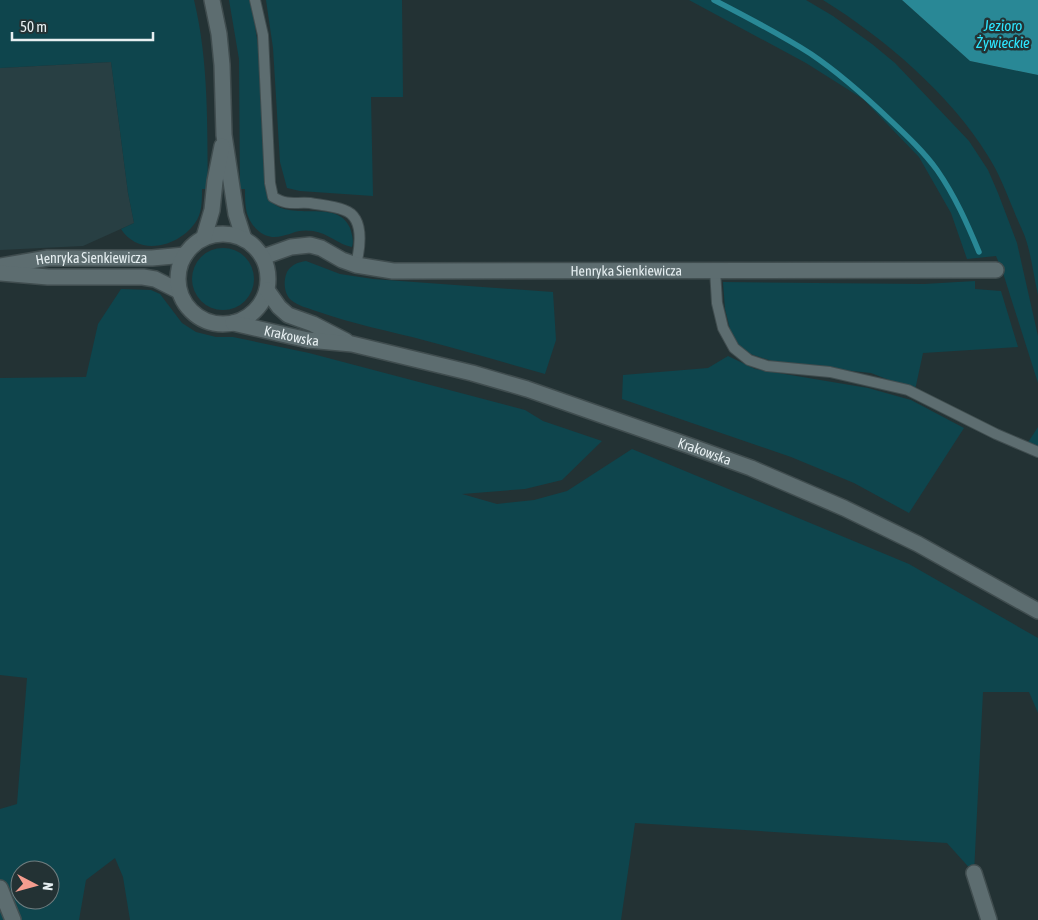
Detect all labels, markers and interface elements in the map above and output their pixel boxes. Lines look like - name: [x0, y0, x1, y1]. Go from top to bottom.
- scale bar: [12, 10, 154, 42]
- water label: Jezioro Żywieckie: [976, 17, 1030, 51]
- text: 50 m: [20, 18, 47, 35]
- street label: Henryka Sienkiewicza: [34, 250, 147, 268]
- street label: Henryka Sienkiewicza: [570, 263, 682, 279]
- street label: Krakowska: [263, 322, 320, 349]
- street label: Krakowska: [676, 434, 733, 468]
- north arrow: [10, 860, 60, 910]
- text: N: [40, 881, 56, 891]

